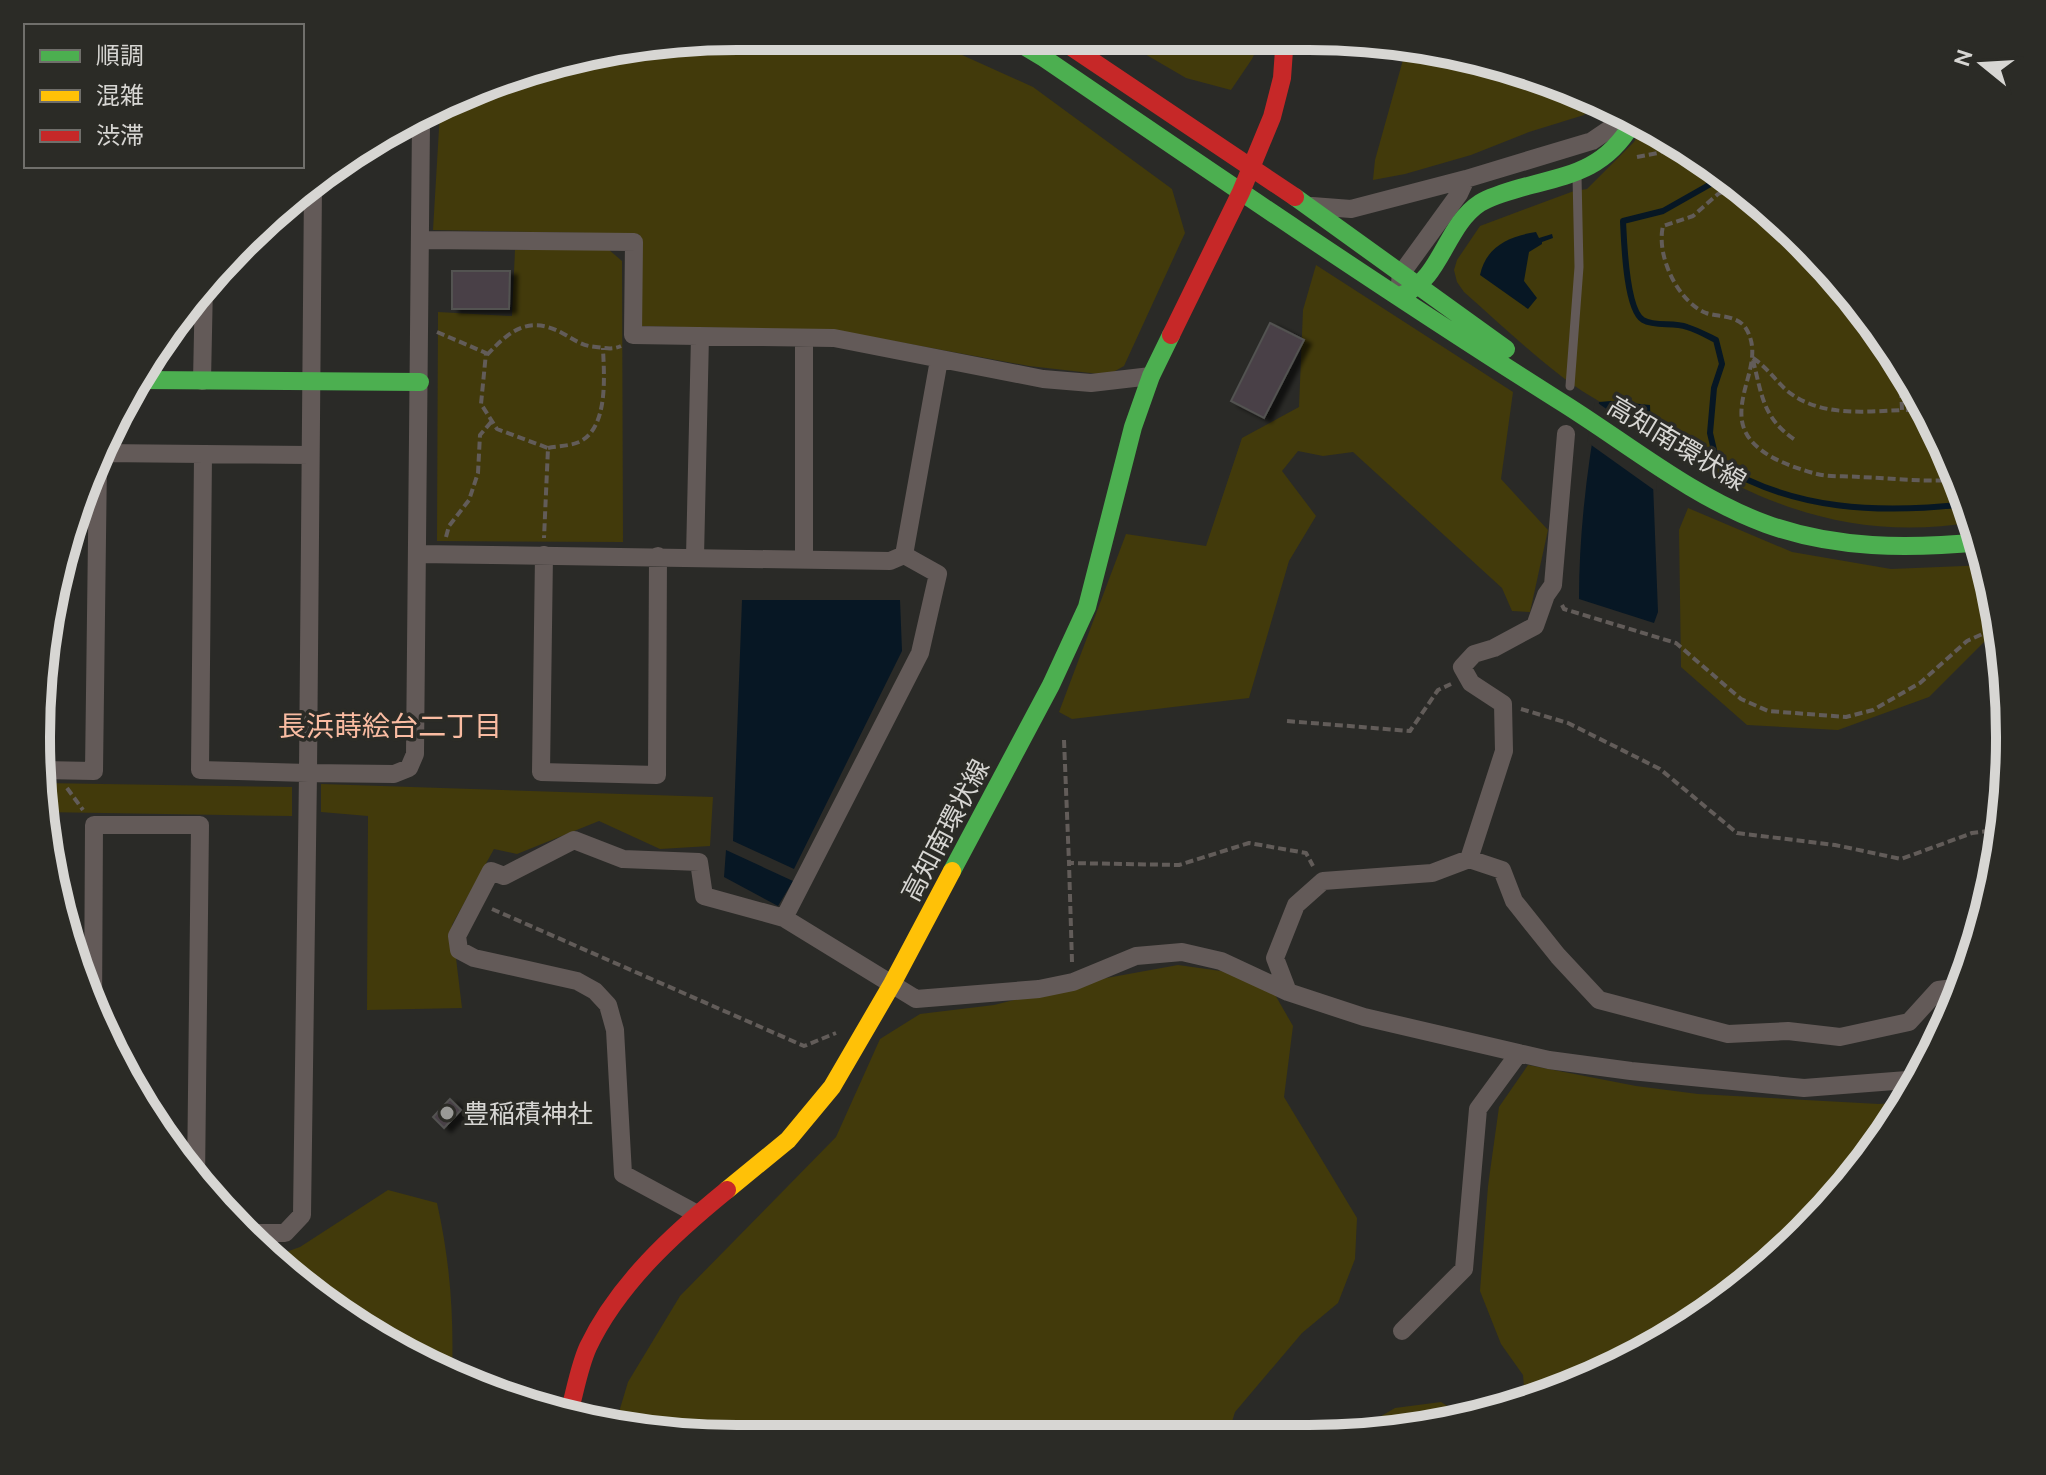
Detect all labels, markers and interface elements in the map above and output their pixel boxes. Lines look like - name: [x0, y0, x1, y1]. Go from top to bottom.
- legend: [24, 24, 304, 168]
- north arrow: [1942, 24, 2022, 104]
- text: 順調: [96, 42, 144, 69]
- text: N: [1948, 46, 1977, 69]
- text: 混雑: [96, 82, 144, 109]
- text: 渋滞: [96, 122, 144, 149]
- street label: 高知南環状線: [1603, 390, 1751, 496]
- district label: 長浜蒔絵台二丁目: [278, 710, 502, 741]
- street label: 高知南環状線: [896, 754, 994, 906]
- place label: 豊稲積神社: [463, 1099, 593, 1128]
- marker: 豊稲積神社: [438, 1104, 456, 1122]

